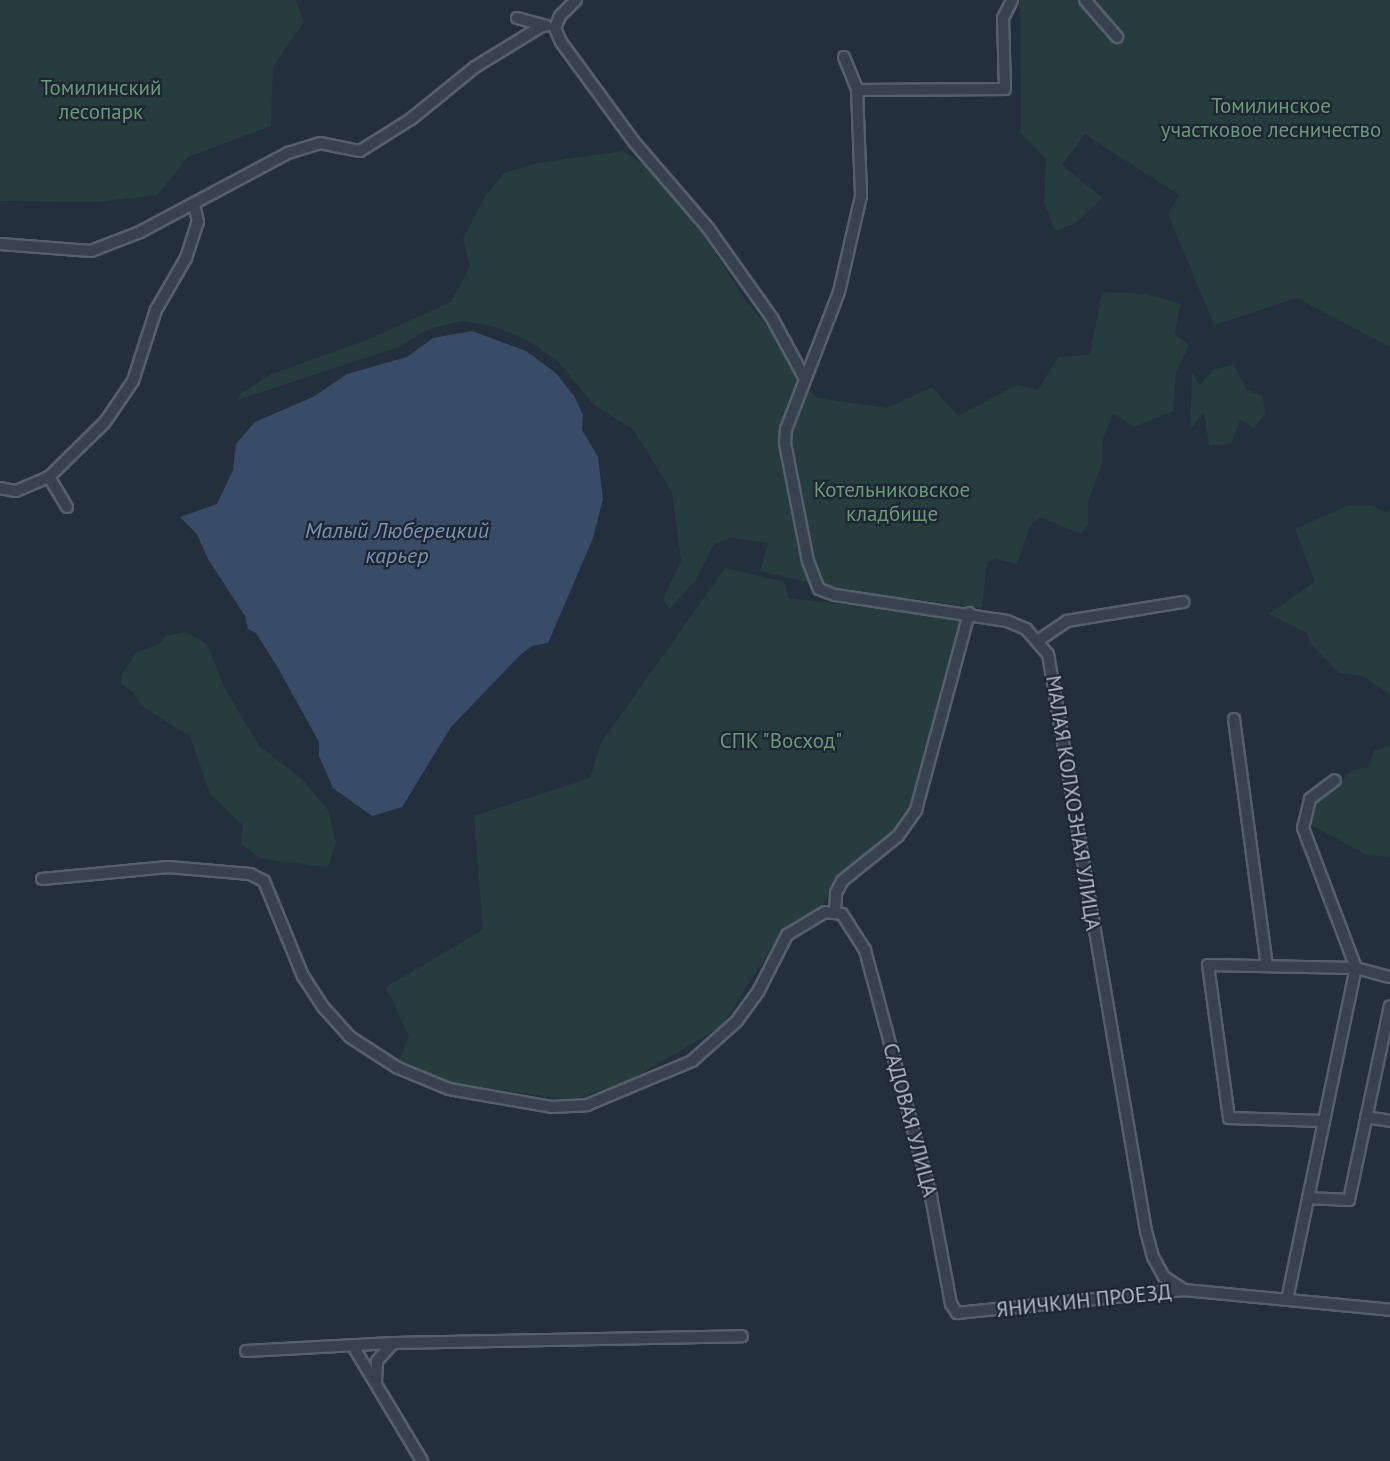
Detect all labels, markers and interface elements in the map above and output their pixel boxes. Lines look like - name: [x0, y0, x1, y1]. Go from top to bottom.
- park label: Томилинский лесопарк: [40, 75, 162, 125]
- park label: Томилинское участковое лесничество: [1161, 93, 1381, 143]
- park label: Котельниковское кладбище: [814, 477, 970, 527]
- water label: Малый Люберецкий карьер: [305, 517, 489, 568]
- street label: МАЛАЯ КОЛХОЗНАЯ УЛИЦА: [1040, 673, 1106, 933]
- park label: СПК "Восход": [719, 728, 843, 754]
- street label: САДОВАЯ УЛИЦА: [877, 1040, 943, 1200]
- street label: ЯНИЧКИН ПРОЕЗД: [995, 1279, 1173, 1323]

